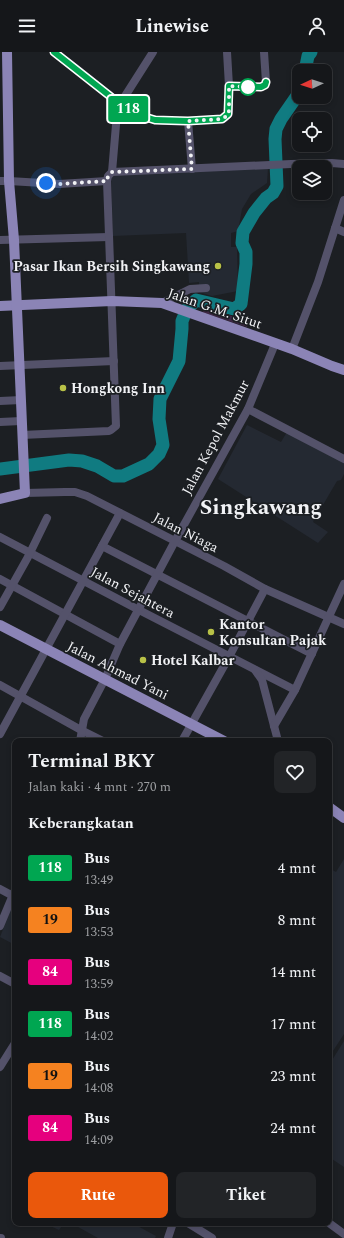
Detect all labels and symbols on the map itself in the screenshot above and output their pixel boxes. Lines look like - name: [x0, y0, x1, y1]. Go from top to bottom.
- north arrow: [292, 64, 332, 104]
- unlabelled marker: [239, 78, 257, 96]
- line badge: 118: [105, 96, 151, 122]
- your location: [36, 173, 56, 193]
- place label: Pasar Ikan Bersih Singkawang: [13, 256, 210, 277]
- marker: Pasar Ikan Bersih Singkawang: [213, 261, 223, 271]
- street label: Jalan G.M. Situt: [165, 282, 265, 334]
- street label: Jalan Kepol Makmur: [176, 376, 255, 499]
- place label: Hongkong Inn: [71, 378, 165, 399]
- marker: Hongkong Inn: [58, 383, 68, 393]
- district label: Singkawang: [200, 491, 322, 524]
- street label: Jalan Niaga: [149, 507, 222, 558]
- street label: Jalan Sejahtera: [87, 561, 179, 623]
- place label: Kantor Konsultan Pajak: [219, 614, 327, 651]
- marker: Kantor Konsultan Pajak: [206, 627, 216, 637]
- street label: Jalan Ahmad Yani: [63, 636, 172, 705]
- place label: Hotel Kalbar: [151, 650, 234, 671]
- marker: Hotel Kalbar: [138, 655, 148, 665]

